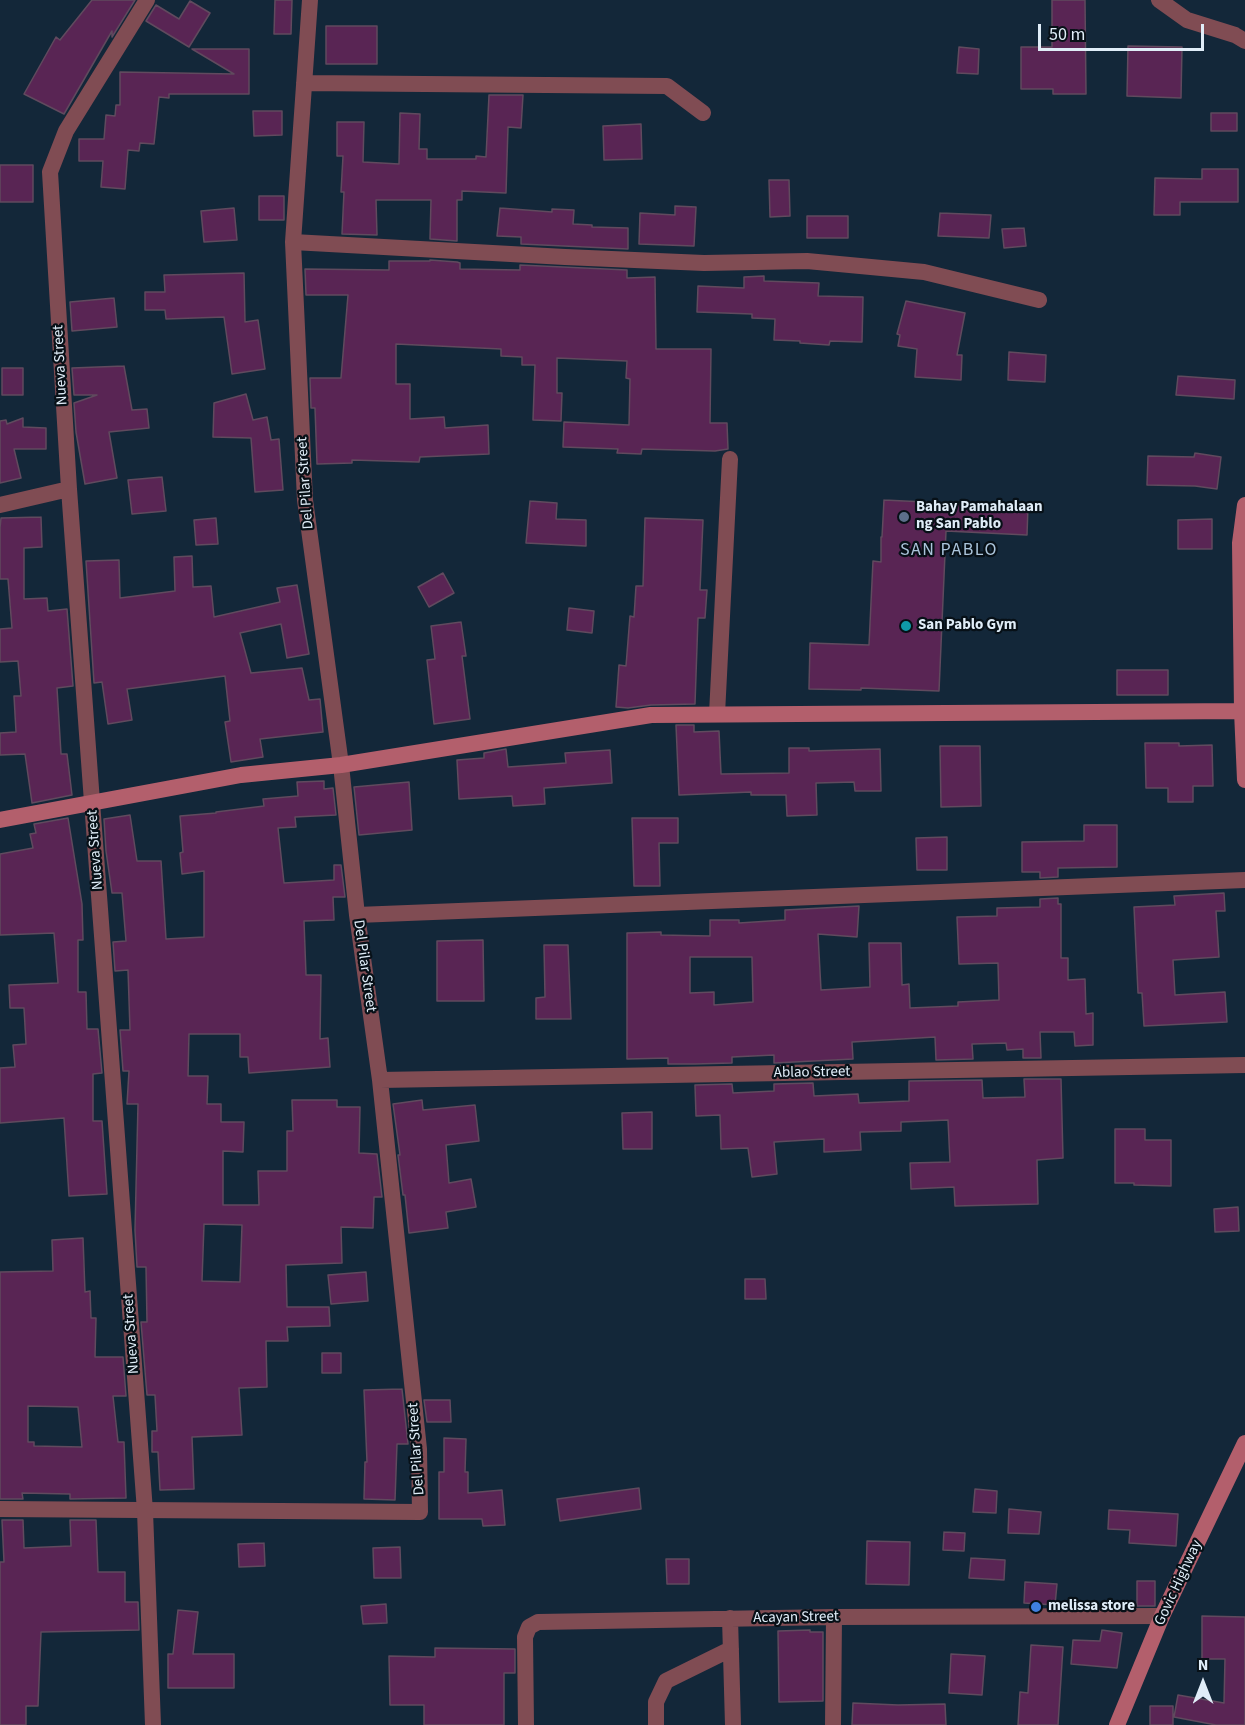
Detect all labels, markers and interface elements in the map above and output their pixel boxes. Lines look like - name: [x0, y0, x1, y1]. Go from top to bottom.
- scale bar: [1041, 12, 1208, 50]
- text: 50 m: [1049, 22, 1085, 47]
- street label: Nueva Street: [50, 324, 72, 406]
- street label: Del Pilar Street: [294, 436, 318, 530]
- place label: Bahay Pamahalaan ng San Pablo: [916, 499, 1043, 534]
- marker: Bahay Pamahalaan ng San Pablo: [897, 510, 911, 524]
- district label: SAN PABLO: [900, 540, 998, 562]
- place label: San Pablo Gym: [918, 617, 1017, 635]
- marker: San Pablo Gym: [899, 619, 913, 633]
- street label: Nueva Street: [84, 809, 108, 891]
- street label: Del Pilar Street: [349, 919, 379, 1013]
- street label: Ablao Street: [774, 1063, 850, 1083]
- street label: Nueva Street: [120, 1293, 144, 1375]
- street label: Del Pilar Street: [405, 1402, 429, 1496]
- street label: Govic Highway: [1151, 1537, 1207, 1629]
- place label: melissa store: [1048, 1598, 1135, 1616]
- marker: melissa store: [1029, 1600, 1043, 1614]
- street label: Acayan Street: [753, 1608, 839, 1628]
- north arrow: [1173, 1653, 1233, 1713]
- text: N: [1198, 1654, 1208, 1676]

